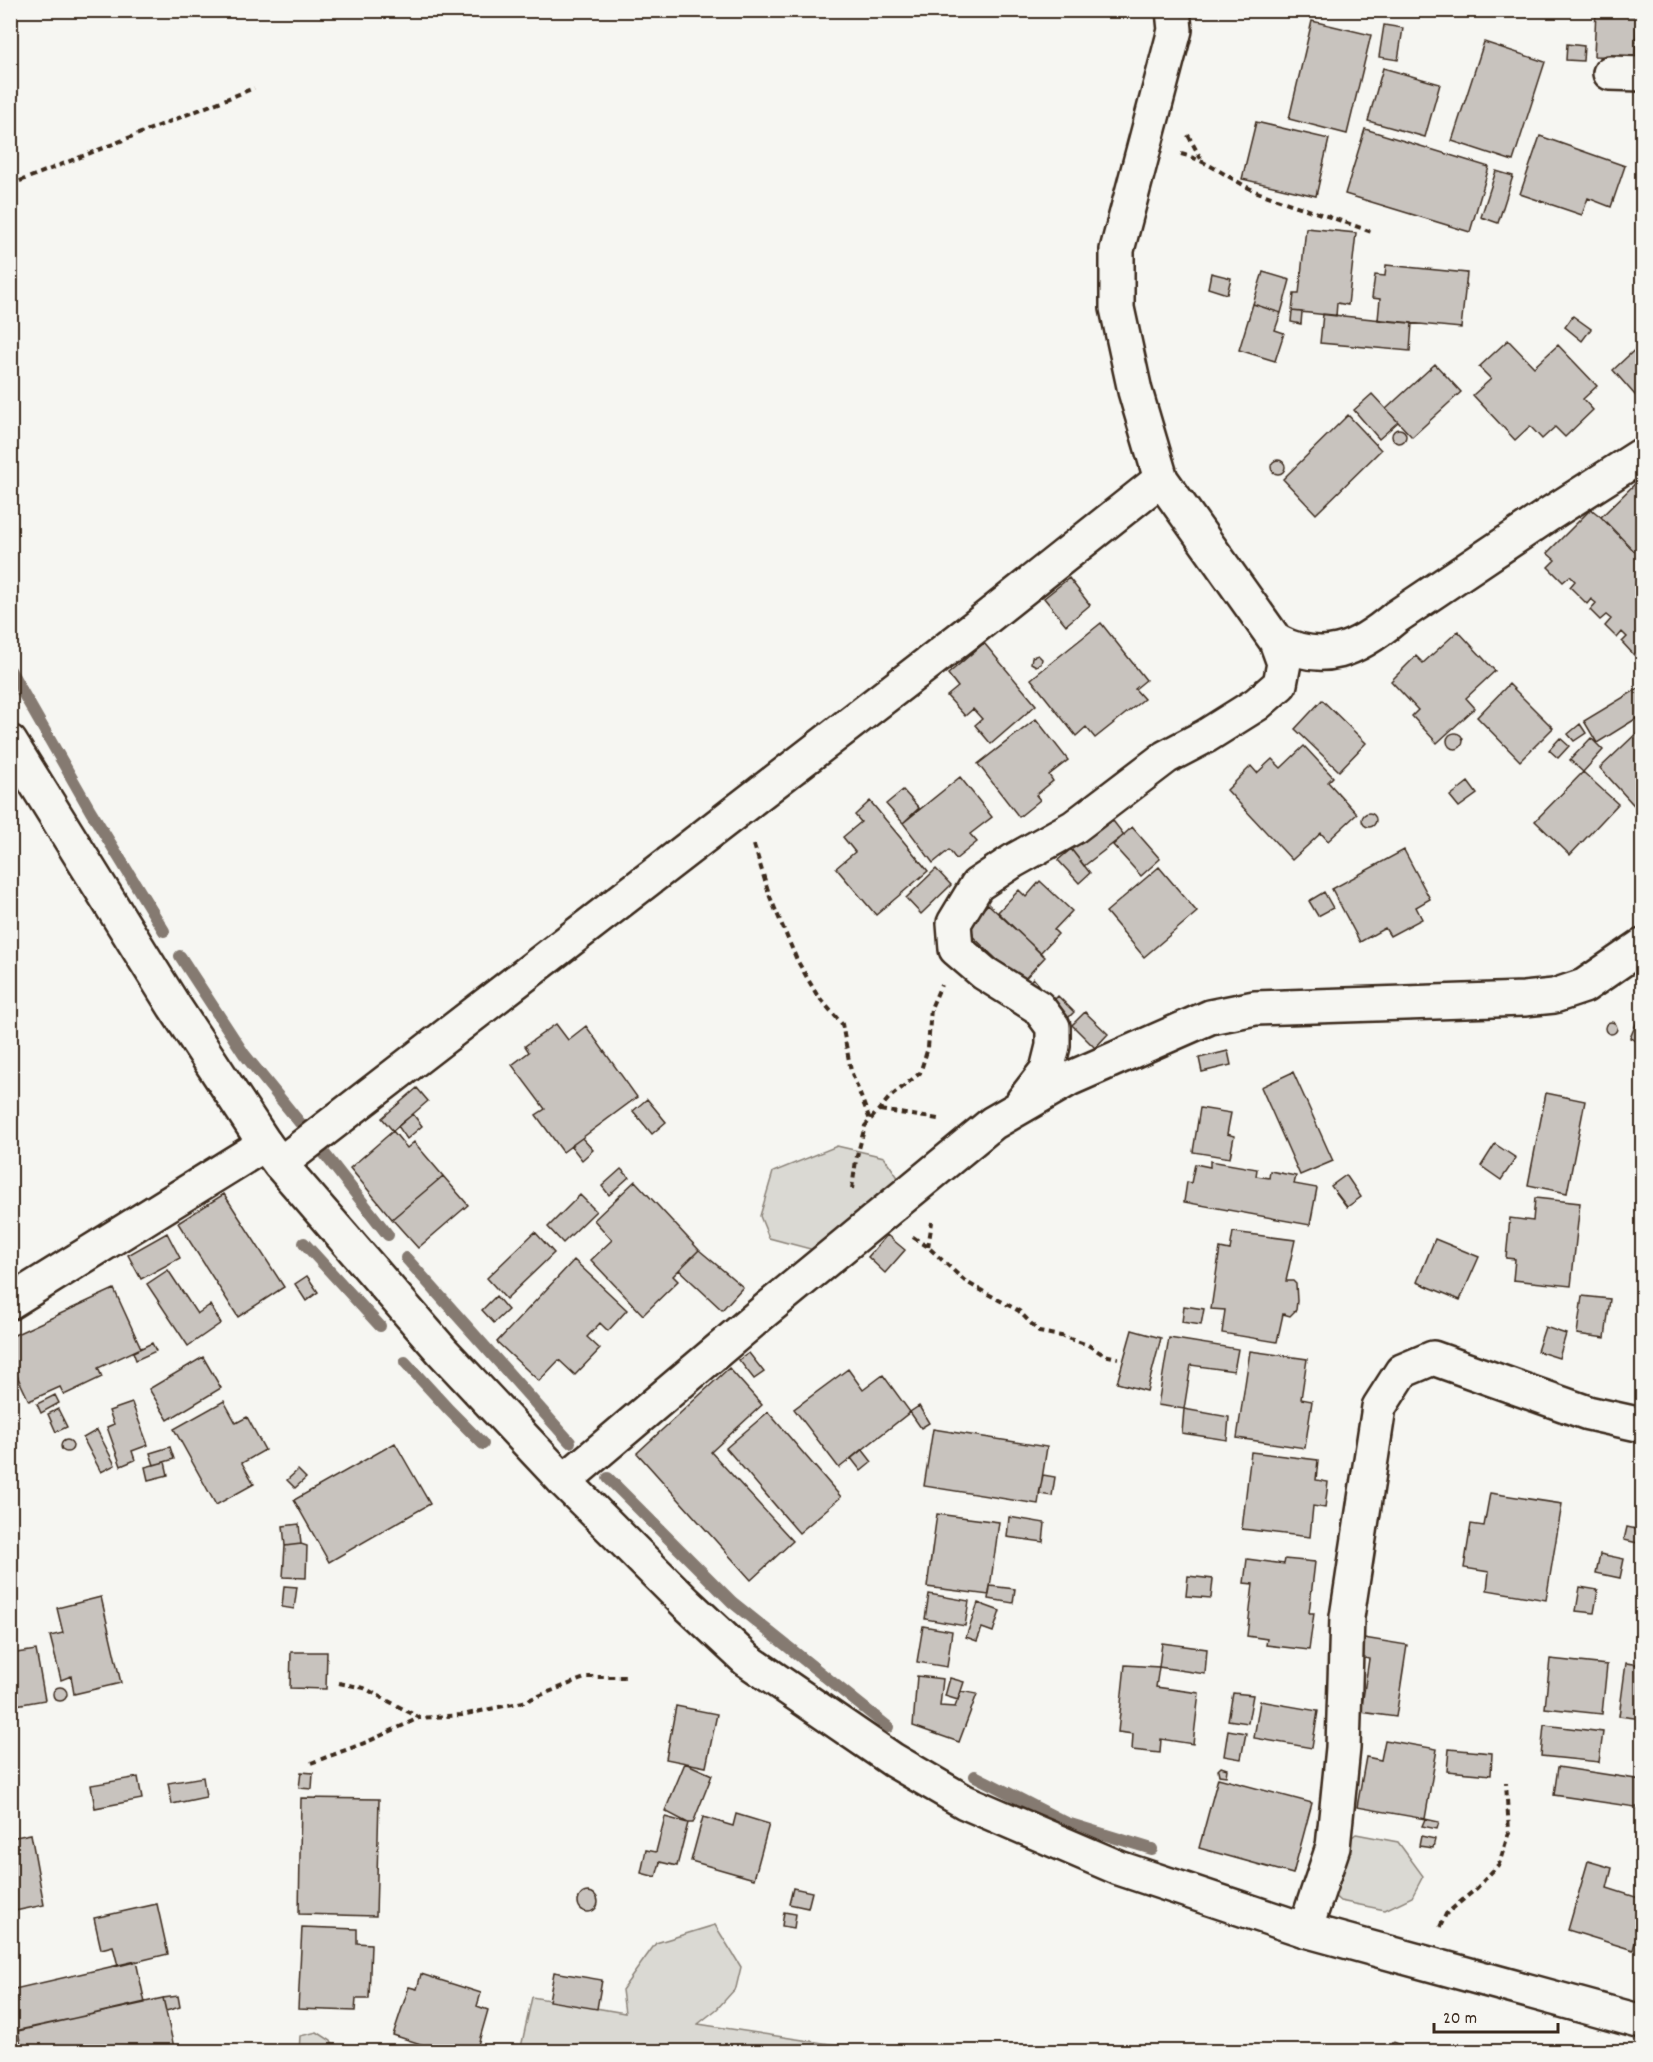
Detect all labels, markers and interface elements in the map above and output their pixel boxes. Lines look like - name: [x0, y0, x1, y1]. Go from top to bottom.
- scale bar: [1434, 1996, 1558, 2034]
- text: 20 m: [1443, 2007, 1477, 2032]

